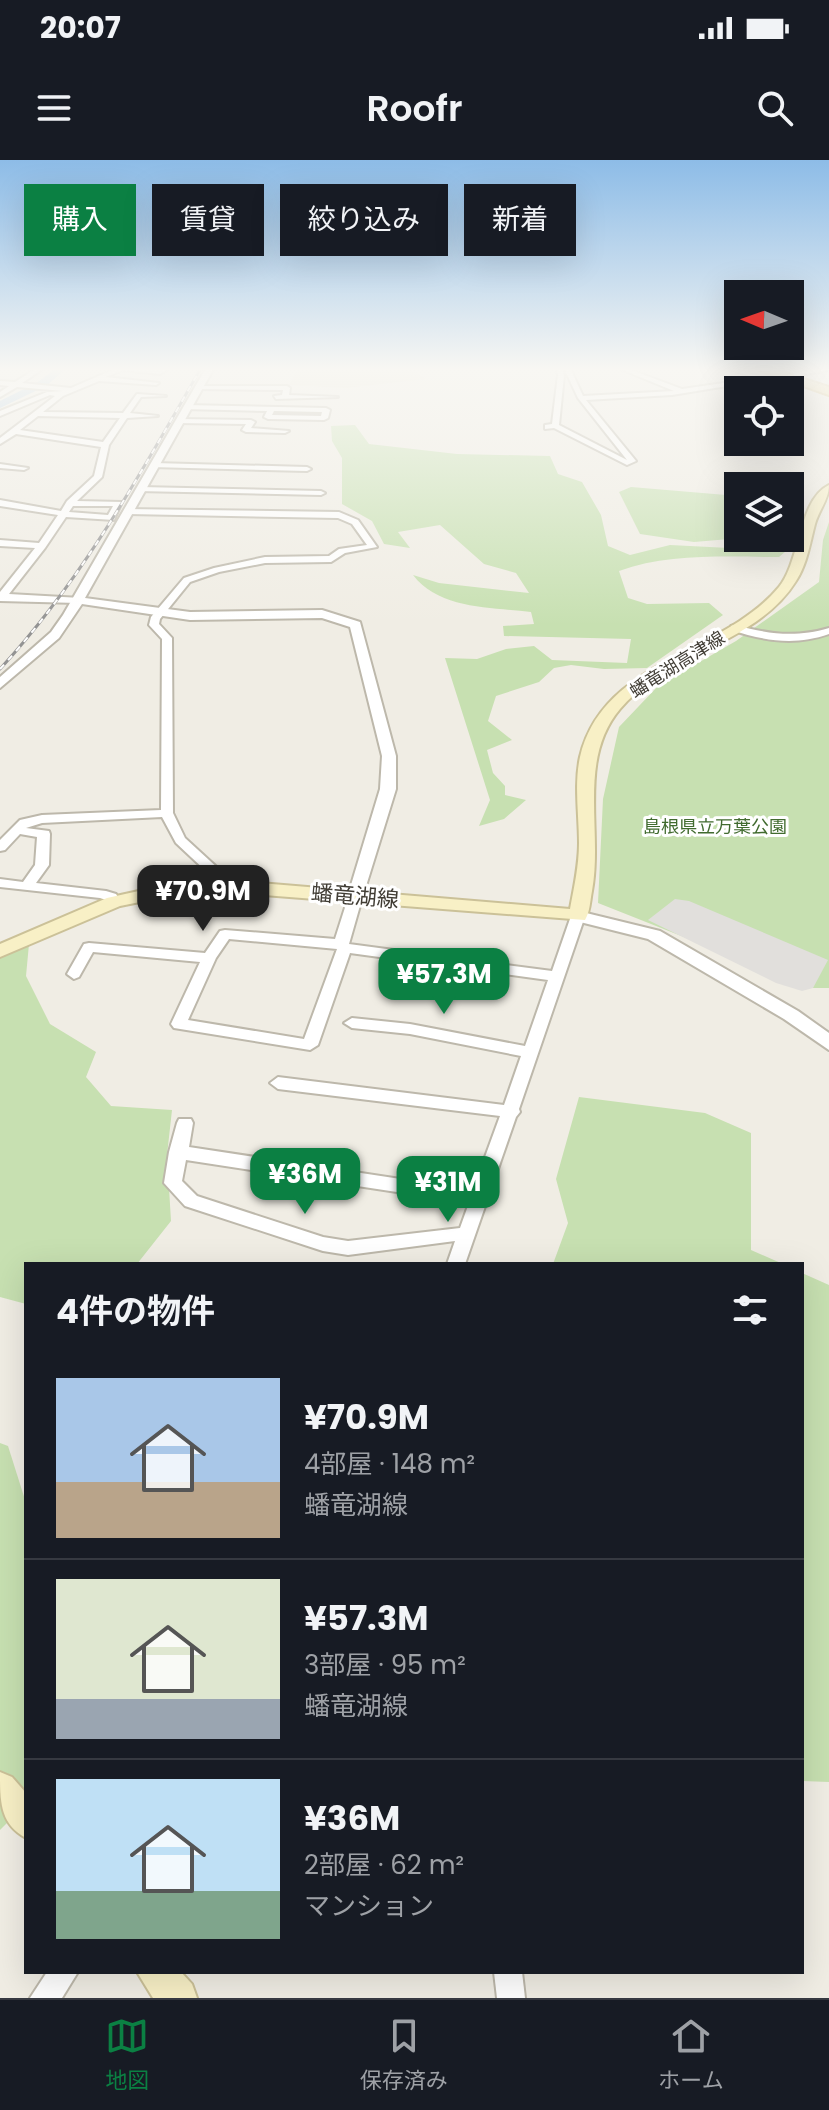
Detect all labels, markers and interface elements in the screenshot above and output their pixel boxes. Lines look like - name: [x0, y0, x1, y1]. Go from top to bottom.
- text: 20:07: [40, 6, 121, 49]
- text: Roofr: [367, 83, 462, 134]
- icon: menu: [32, 86, 76, 130]
- icon: search: [753, 86, 797, 130]
- chip: 購入: [24, 184, 136, 256]
- chip: 賃貸: [152, 184, 264, 256]
- chip: 絞り込み: [280, 184, 448, 256]
- chip: 新着: [464, 184, 576, 256]
- north arrow: [724, 280, 804, 360]
- map controls: [724, 280, 804, 552]
- button: locate: [724, 376, 804, 456]
- button: layers: [724, 472, 804, 552]
- street label: 蟠竜湖高津線: [625, 625, 729, 703]
- park label: 島根県立万葉公園: [643, 814, 787, 839]
- pin: ¥70.9M: [138, 865, 268, 933]
- text: ¥70.9M: [155, 873, 251, 909]
- street label: 蟠竜湖線: [310, 877, 400, 915]
- pin: ¥57.3M: [379, 948, 509, 1016]
- text: ¥57.3M: [396, 956, 492, 992]
- pin: ¥36M: [258, 1148, 352, 1216]
- text: ¥36M: [268, 1156, 342, 1192]
- pin: ¥31M: [401, 1156, 495, 1224]
- text: ¥31M: [415, 1164, 481, 1200]
- text: 4件の物件: [56, 1287, 215, 1335]
- icon: filters: [728, 1288, 772, 1332]
- text: ¥70.9M: [304, 1393, 429, 1441]
- icon: home: [120, 1410, 216, 1506]
- text: 4部屋 · 148 m²: [304, 1446, 475, 1482]
- text: 蟠竜湖線: [304, 1487, 408, 1523]
- text: ¥57.3M: [304, 1594, 428, 1642]
- icon: home: [120, 1611, 216, 1707]
- text: 3部屋 · 95 m²: [304, 1647, 466, 1683]
- text: 蟠竜湖線: [304, 1688, 408, 1724]
- text: ¥36M: [304, 1794, 400, 1842]
- icon: home: [120, 1811, 216, 1907]
- text: 2部屋 · 62 m²: [304, 1847, 464, 1883]
- text: マンション: [304, 1888, 434, 1924]
- tab: 地図: [105, 2014, 149, 2097]
- tab: 保存済み: [360, 2014, 448, 2097]
- tab: ホーム: [658, 2014, 724, 2097]

